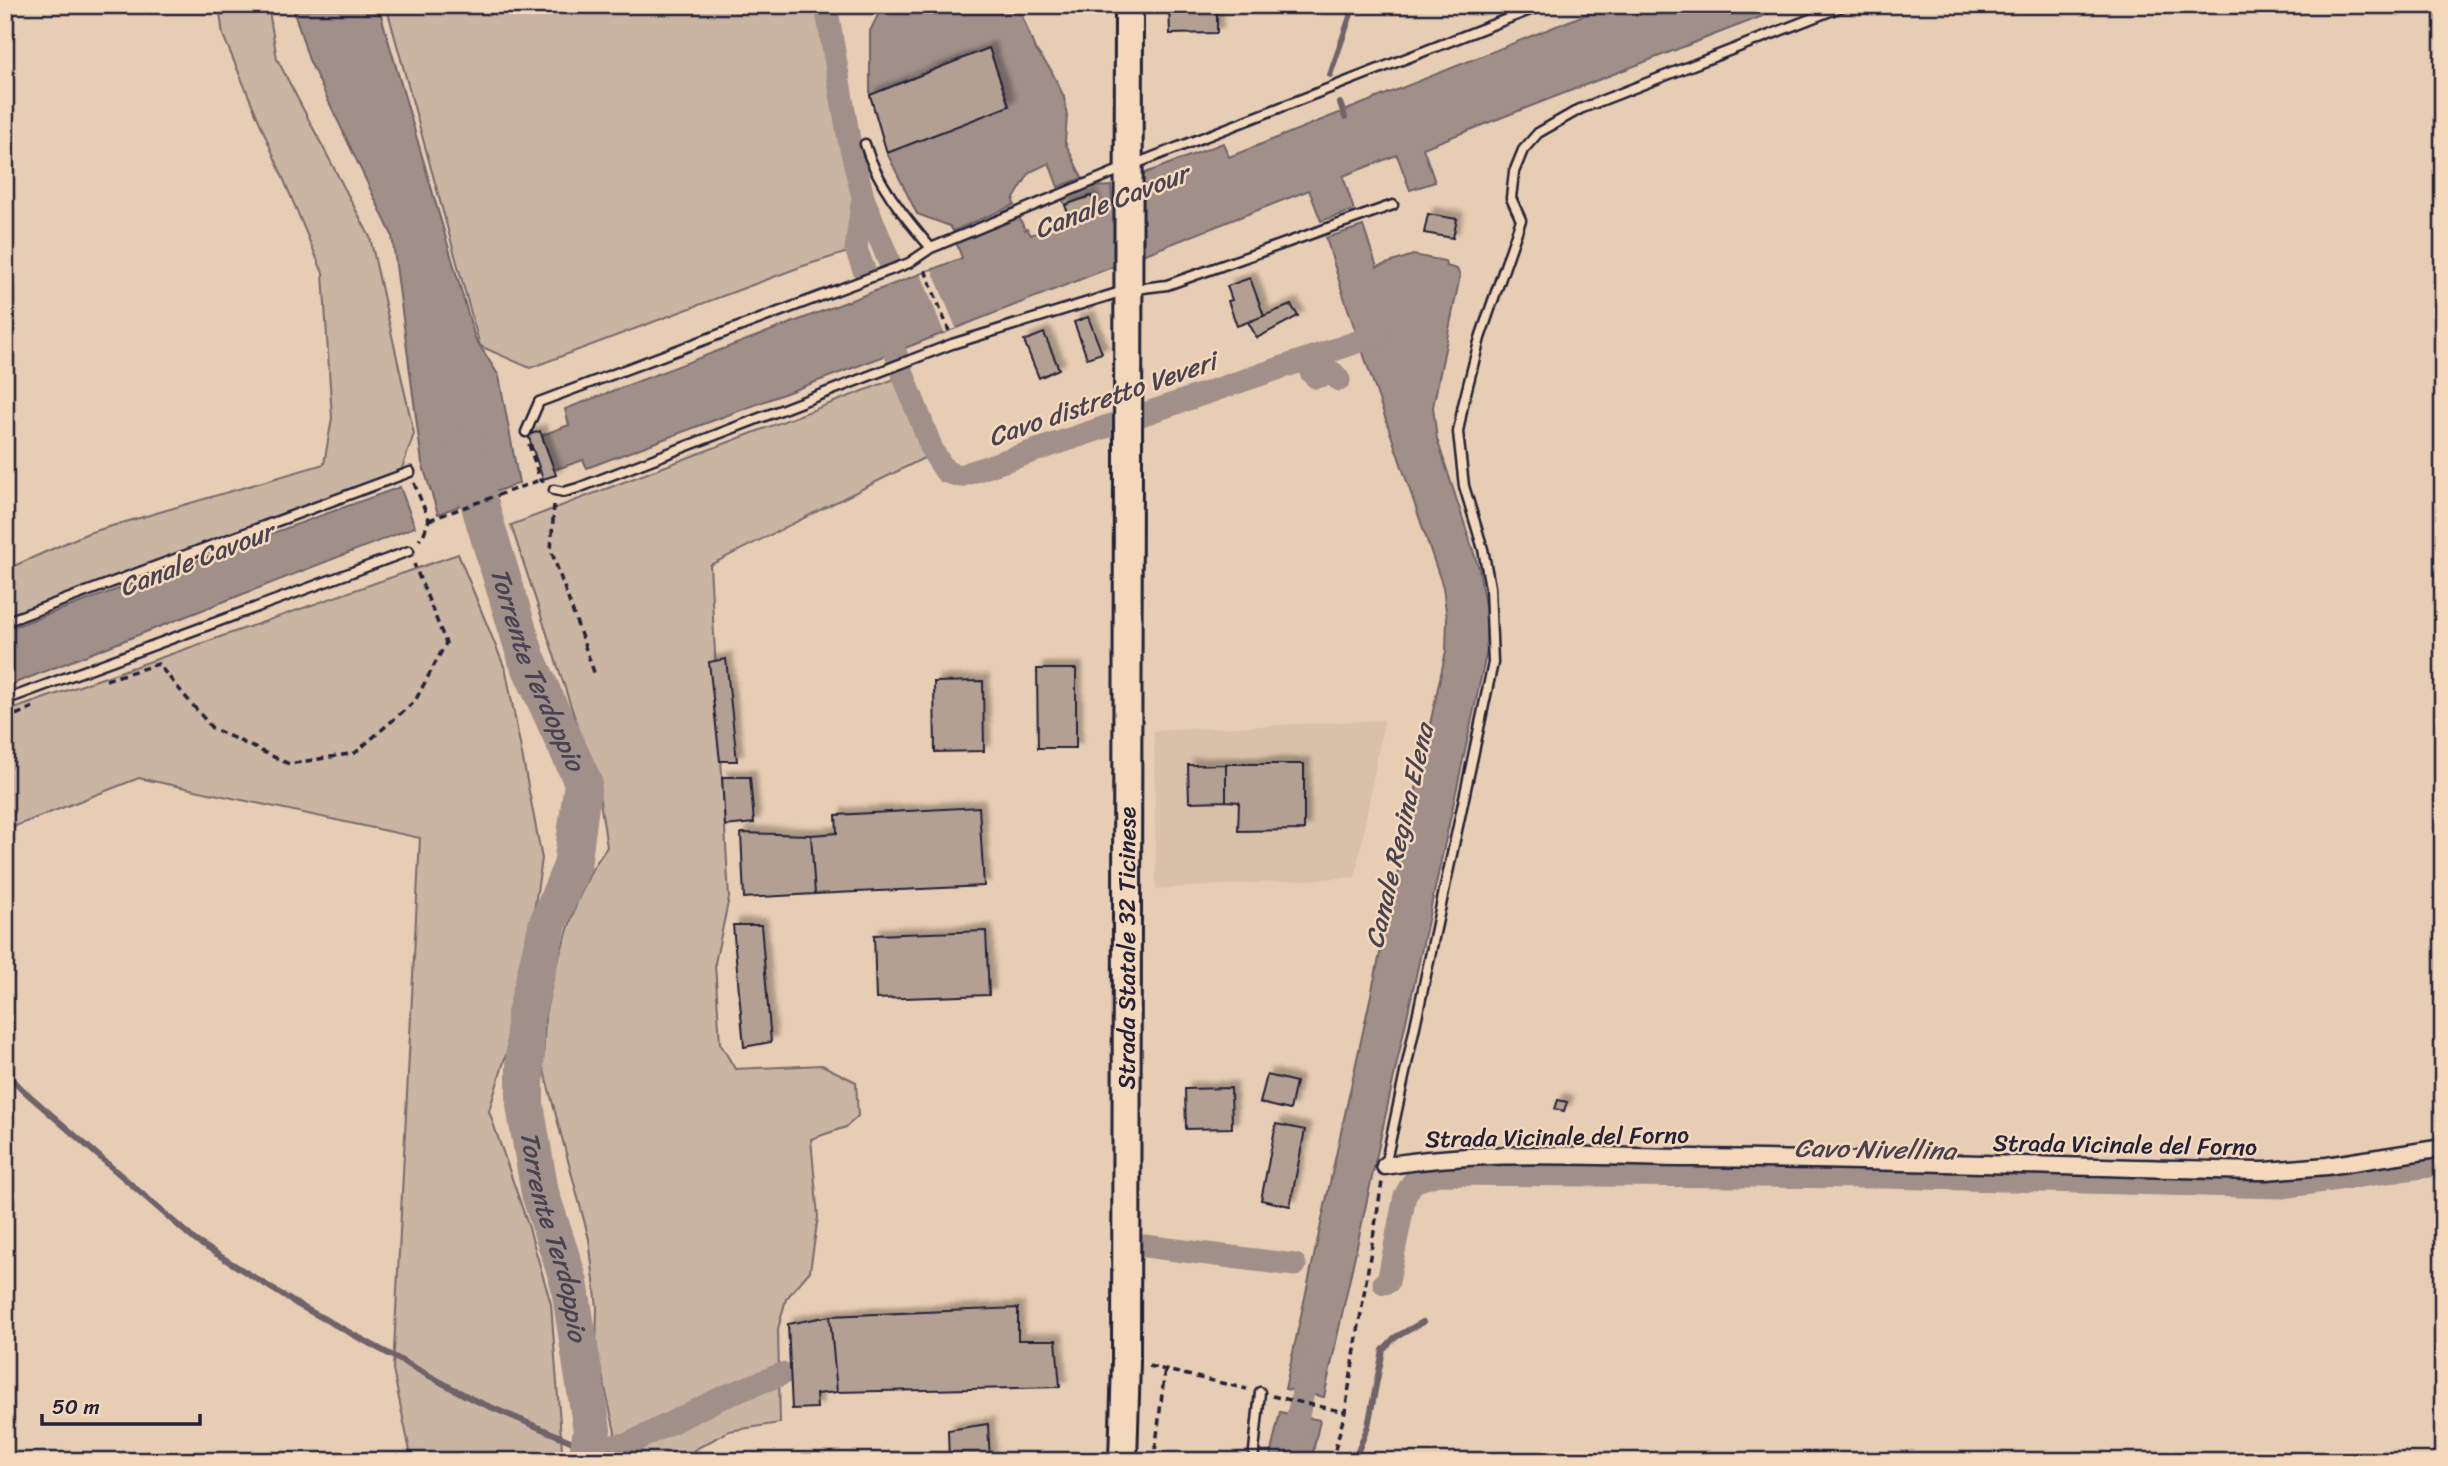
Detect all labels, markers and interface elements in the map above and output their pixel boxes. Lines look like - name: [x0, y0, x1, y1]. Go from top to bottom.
- water label: Canale Cavour: [1027, 149, 1199, 252]
- water label: Cavo distretto Veveri: [982, 337, 1227, 460]
- water label: Canale Cavour: [112, 507, 284, 610]
- water label: Torrente Terdoppio: [477, 562, 599, 781]
- water label: Canale Regina Elena: [1351, 717, 1448, 953]
- street label: Strada Statale 32 Ticinese: [1106, 806, 1148, 1089]
- street label: Strada Vicinale del Forno: [1425, 1114, 1689, 1160]
- street label: Strada Vicinale del Forno: [1993, 1122, 2257, 1168]
- water label: Cavo Nivellina: [1794, 1125, 1959, 1173]
- water label: Torrente Terdoppio: [507, 1127, 601, 1347]
- scale bar: [42, 1382, 200, 1426]
- text: 50 m: [52, 1388, 100, 1426]

